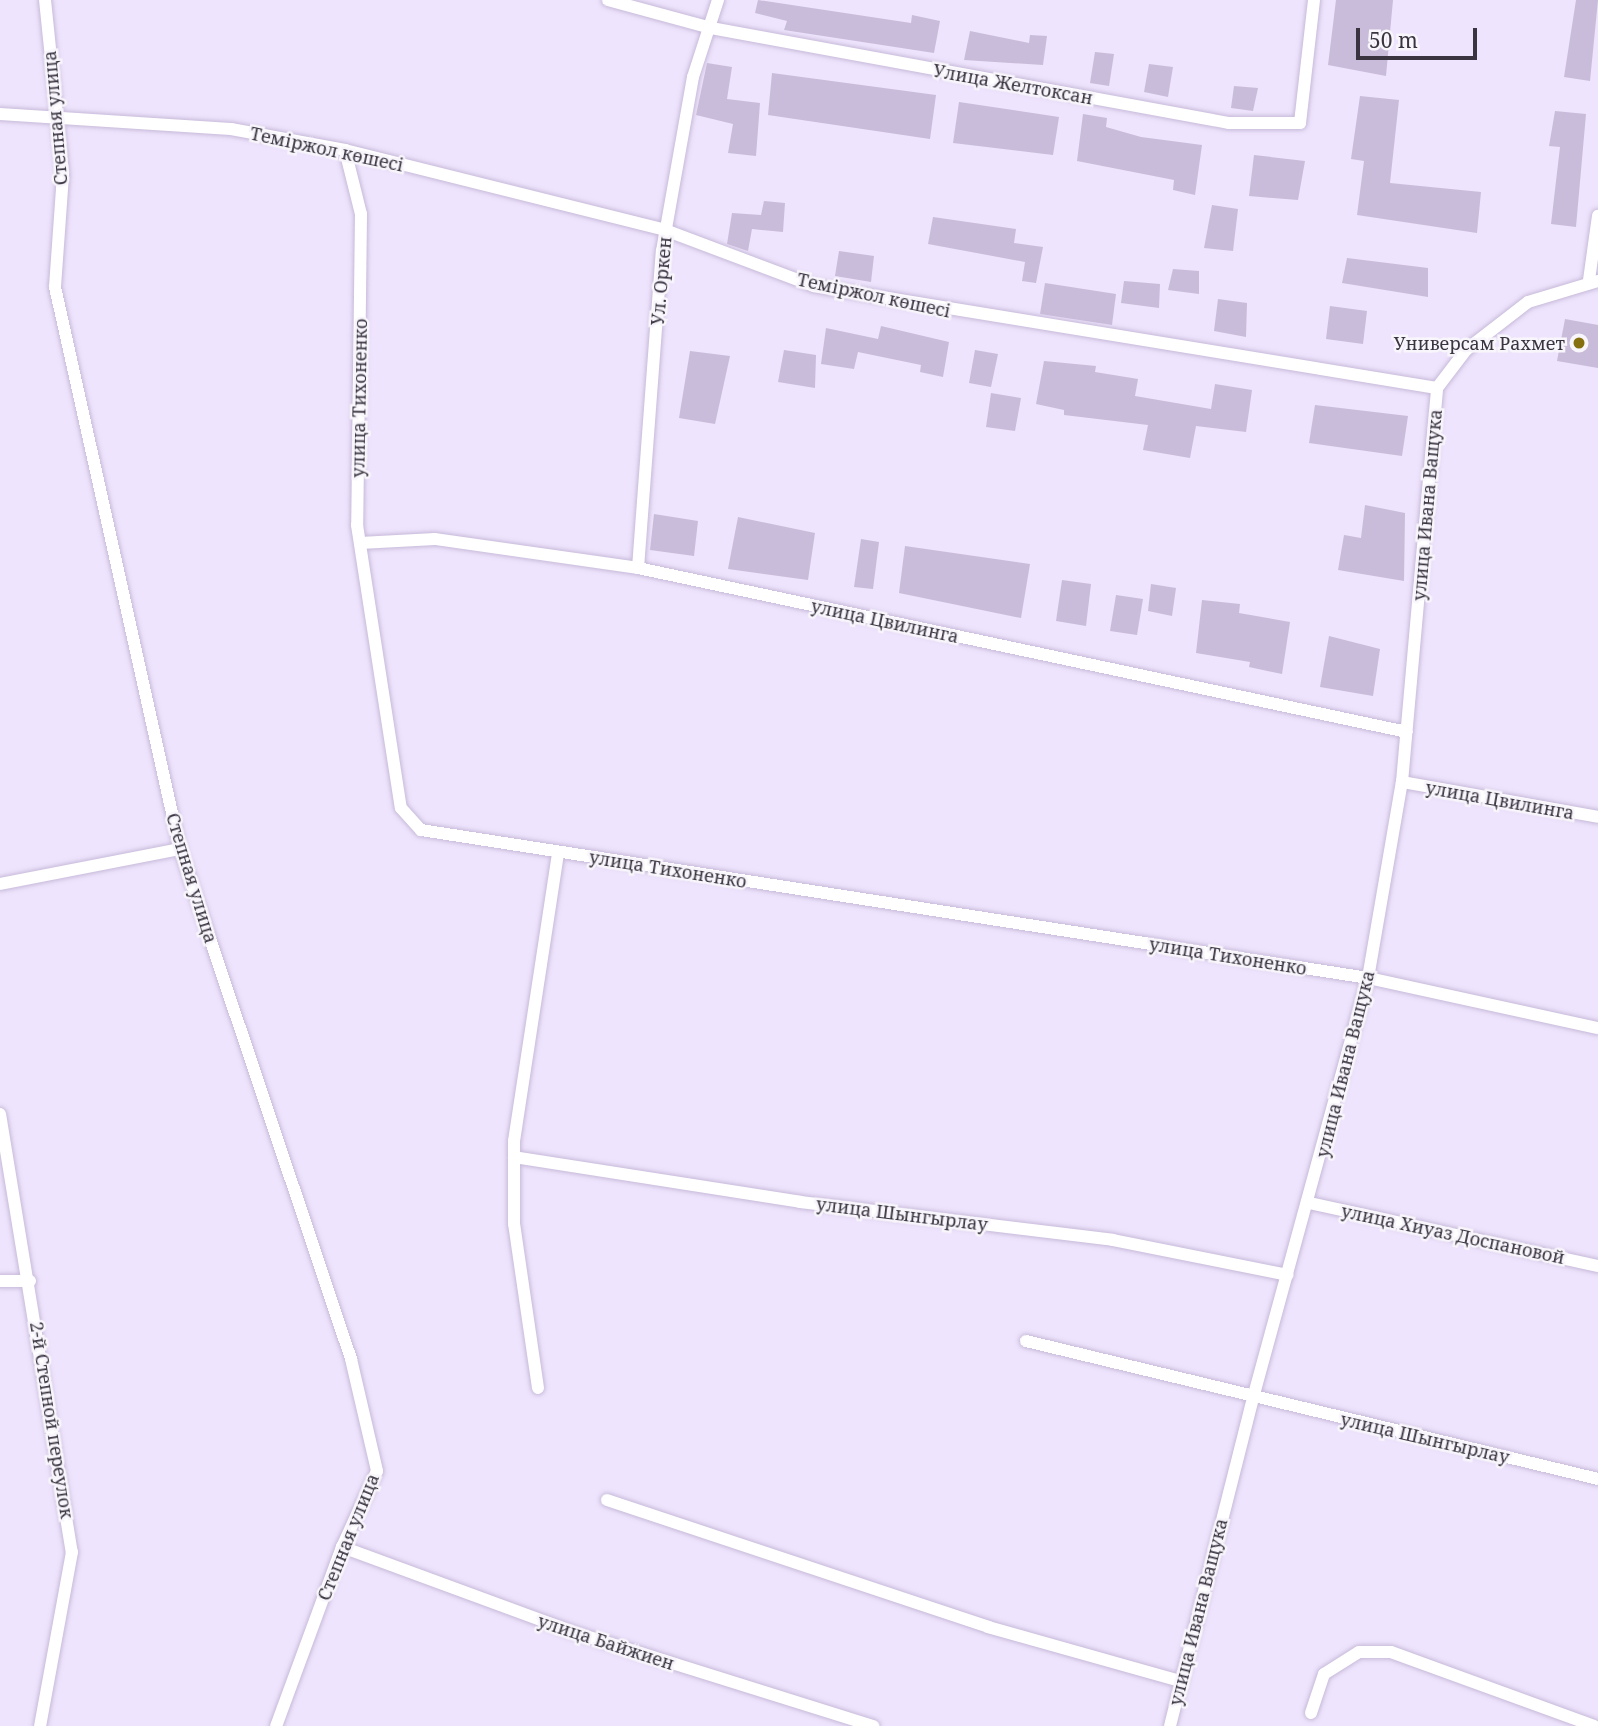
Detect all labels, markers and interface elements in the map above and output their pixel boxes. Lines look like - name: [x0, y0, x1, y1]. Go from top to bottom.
- scale bar: [1360, 14, 1481, 58]
- text: 50 m: [1369, 26, 1418, 54]
- street label: Степная улица: [38, 50, 72, 186]
- street label: Улица Желтоксан: [931, 59, 1095, 109]
- street label: Теміржол көшесі: [248, 122, 406, 176]
- street label: Ул. Оркен: [646, 236, 676, 326]
- street label: Теміржол көшесі: [795, 268, 953, 322]
- street label: улица Тихоненко: [347, 318, 371, 478]
- place label: Универсам Рахмет: [1394, 332, 1565, 354]
- marker: Универсам Рахмет: [1571, 335, 1587, 351]
- street label: улица Ивана Ващука: [1408, 408, 1446, 602]
- street label: улица Цвилинга: [809, 595, 961, 647]
- street label: улица Цвилинга: [1424, 776, 1576, 824]
- street label: Степная улица: [162, 810, 222, 946]
- street label: улица Тихоненко: [588, 846, 748, 892]
- street label: улица Тихоненко: [1148, 933, 1308, 979]
- street label: улица Ивана Ващука: [1311, 968, 1379, 1160]
- street label: улица Шынгырлау: [815, 1193, 989, 1235]
- street label: улица Хиуаз Доспановой: [1339, 1200, 1567, 1268]
- street label: 2-й Степной переулок: [26, 1320, 78, 1520]
- street label: улица Шынгырлау: [1338, 1408, 1512, 1468]
- street label: Степная улица: [313, 1470, 383, 1604]
- street label: улица Ивана Ващука: [1164, 1516, 1232, 1708]
- street label: улица Байжиен: [535, 1610, 677, 1674]

